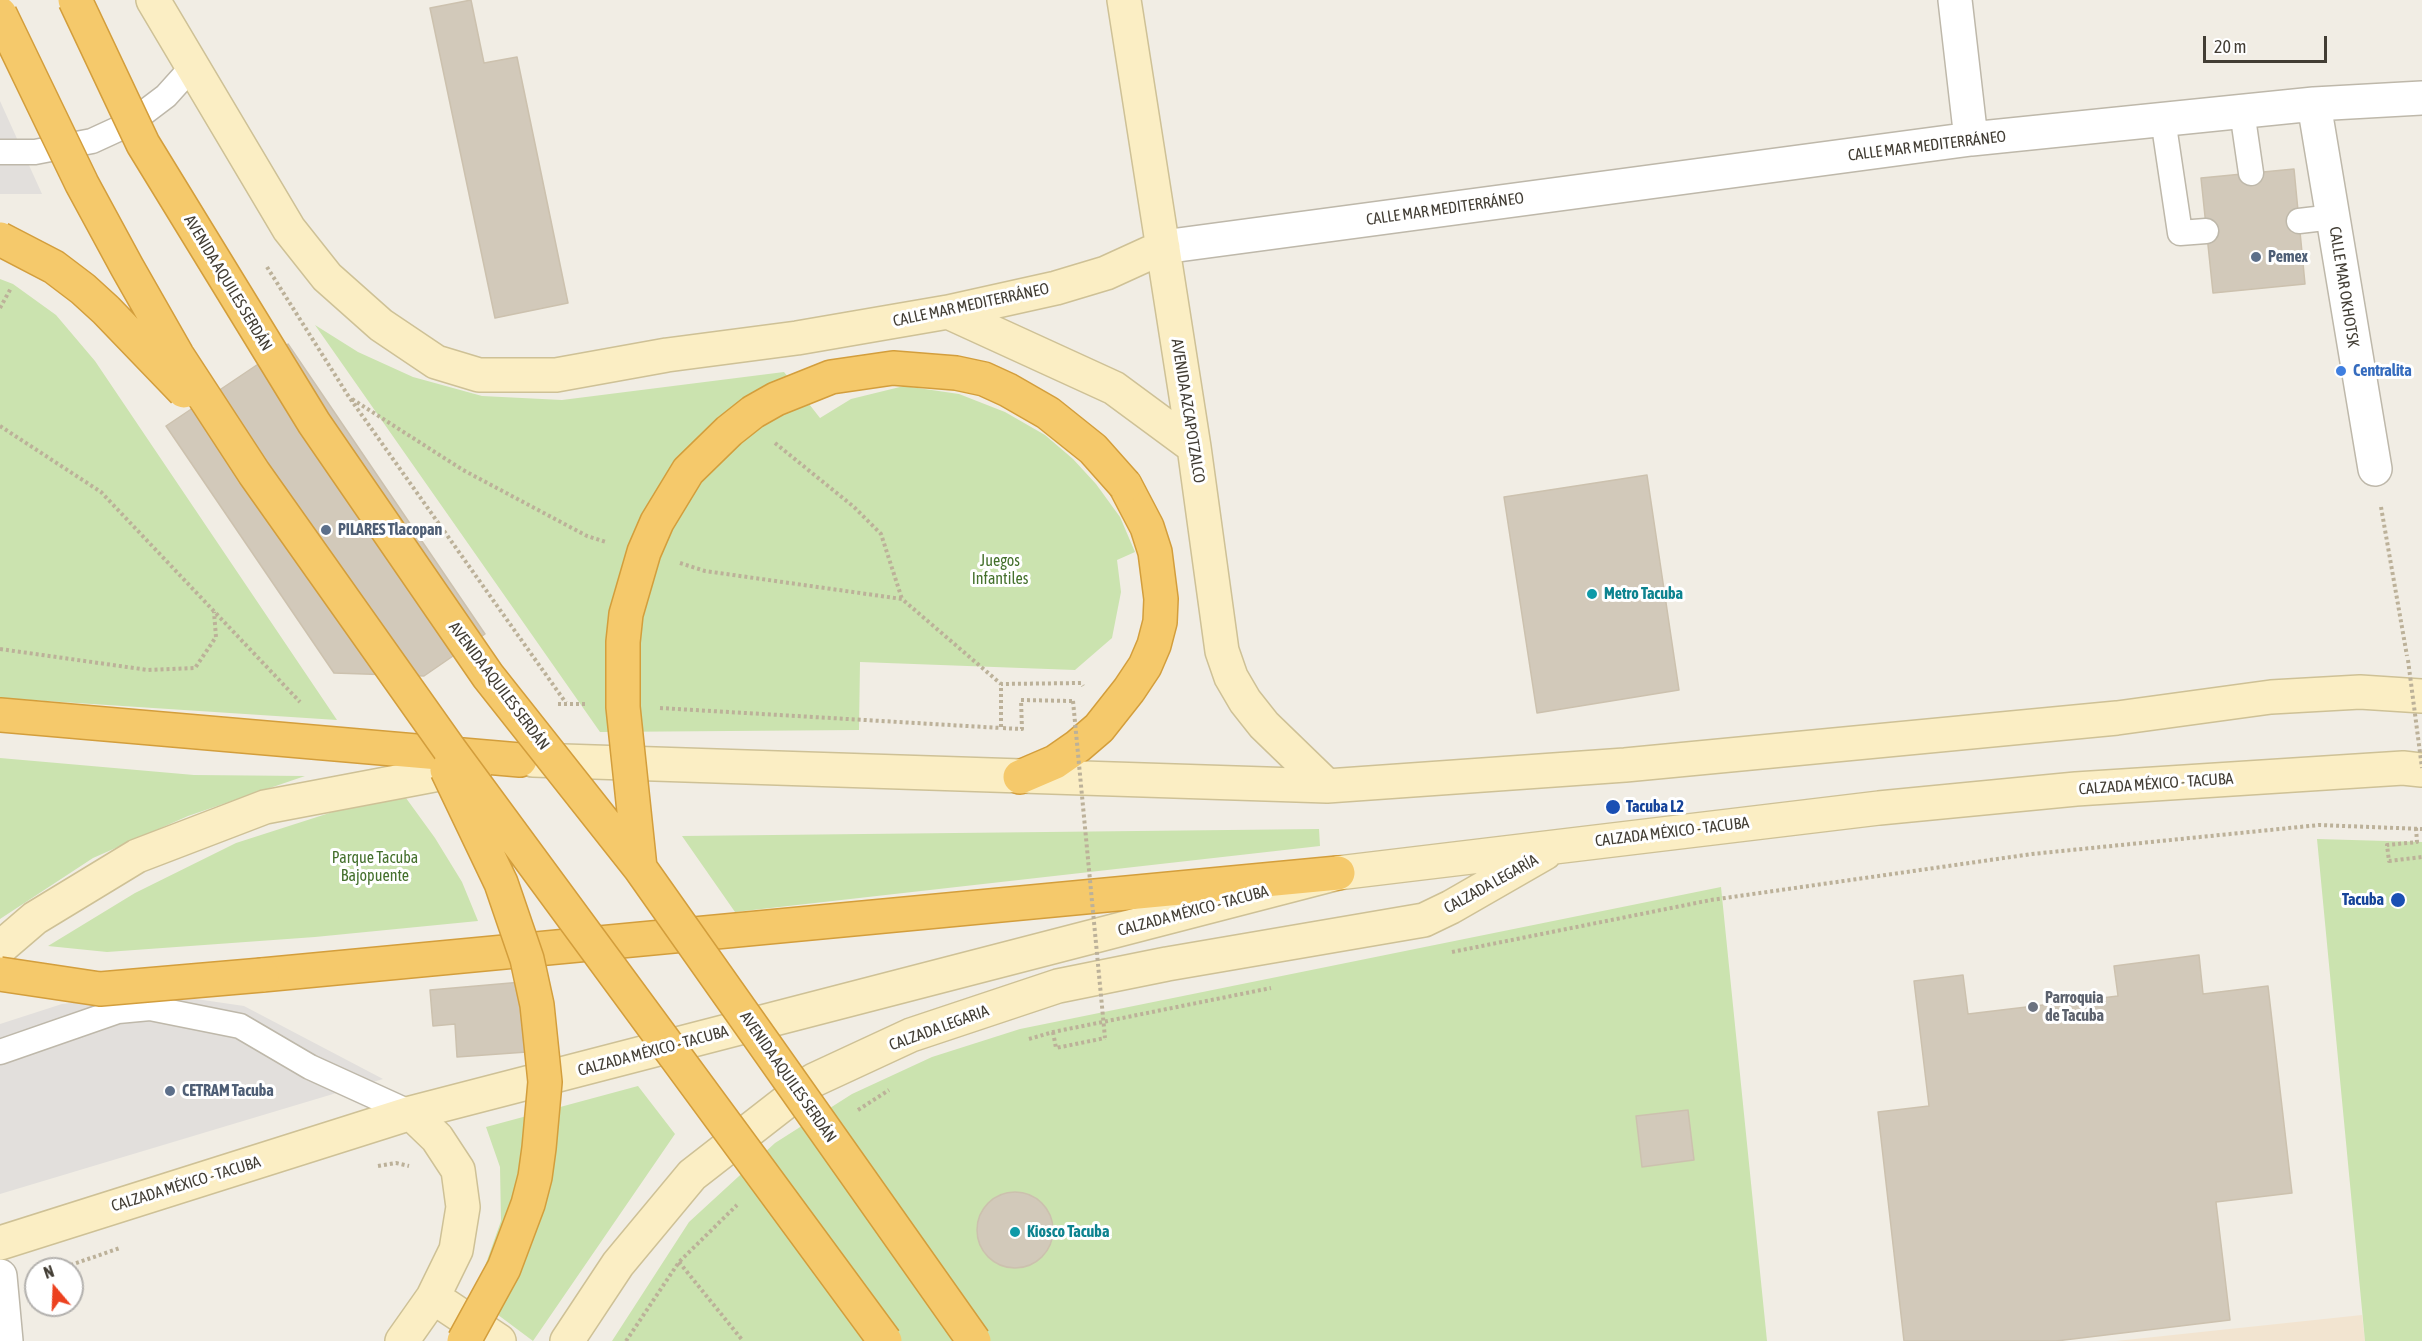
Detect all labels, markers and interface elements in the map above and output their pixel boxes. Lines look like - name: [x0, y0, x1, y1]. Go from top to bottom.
- scale bar: [2206, 24, 2330, 62]
- text: 20 m: [2214, 36, 2246, 57]
- street label: CALLE MAR MEDITERRÁNEO: [1847, 127, 2007, 165]
- street label: CALLE MAR MEDITERRÁNEO: [1365, 188, 1525, 230]
- street label: AVENIDA AQUILES SERDÁN: [180, 212, 276, 354]
- street label: CALLE MAR OKHOTSK: [2325, 225, 2363, 349]
- place label: Pemex: [2268, 247, 2308, 267]
- marker: Pemex: [2249, 250, 2263, 264]
- street label: CALLE MAR MEDITERRÁNEO: [891, 279, 1051, 331]
- street label: AVENIDA AZCAPOTZALCO: [1167, 337, 1209, 485]
- place label: Centralita: [2353, 361, 2412, 381]
- marker: Centralita: [2334, 364, 2348, 378]
- place label: PILARES Tlacopan: [338, 520, 442, 540]
- marker: PILARES Tlacopan: [319, 523, 333, 537]
- park label: Juegos Infantiles: [972, 551, 1028, 589]
- place label: Metro Tacuba: [1604, 584, 1683, 604]
- marker: Metro Tacuba: [1585, 587, 1599, 601]
- street label: AVENIDA AQUILES SERDÁN: [445, 618, 553, 754]
- street label: CALZADA MÉXICO - TACUBA: [2078, 769, 2234, 799]
- place label: Tacuba L2: [1626, 797, 1684, 817]
- marker: Tacuba L2: [1604, 798, 1622, 816]
- street label: CALZADA MÉXICO - TACUBA: [1594, 813, 1750, 851]
- park label: Parque Tacuba Bajopuente: [332, 848, 418, 886]
- street label: CALZADA LEGARÍA: [1441, 850, 1541, 918]
- street label: CALZADA MÉXICO - TACUBA: [1116, 882, 1270, 940]
- place label: Tacuba: [2342, 890, 2384, 910]
- marker: Tacuba: [2389, 891, 2407, 909]
- place label: Parroquia de Tacuba: [2045, 988, 2104, 1026]
- marker: Parroquia de Tacuba: [2026, 1000, 2040, 1014]
- street label: CALZADA LEGARIA: [887, 1001, 991, 1055]
- street label: AVENIDA AQUILES SERDÁN: [736, 1008, 840, 1146]
- street label: CALZADA MÉXICO - TACUBA: [576, 1022, 730, 1080]
- place label: CETRAM Tacuba: [182, 1081, 274, 1101]
- marker: CETRAM Tacuba: [163, 1084, 177, 1098]
- street label: CALZADA MÉXICO - TACUBA: [109, 1152, 263, 1216]
- place label: Kiosco Tacuba: [1027, 1222, 1109, 1242]
- marker: Kiosco Tacuba: [1008, 1225, 1022, 1239]
- north arrow: [24, 1257, 84, 1317]
- text: N: [41, 1262, 56, 1282]

